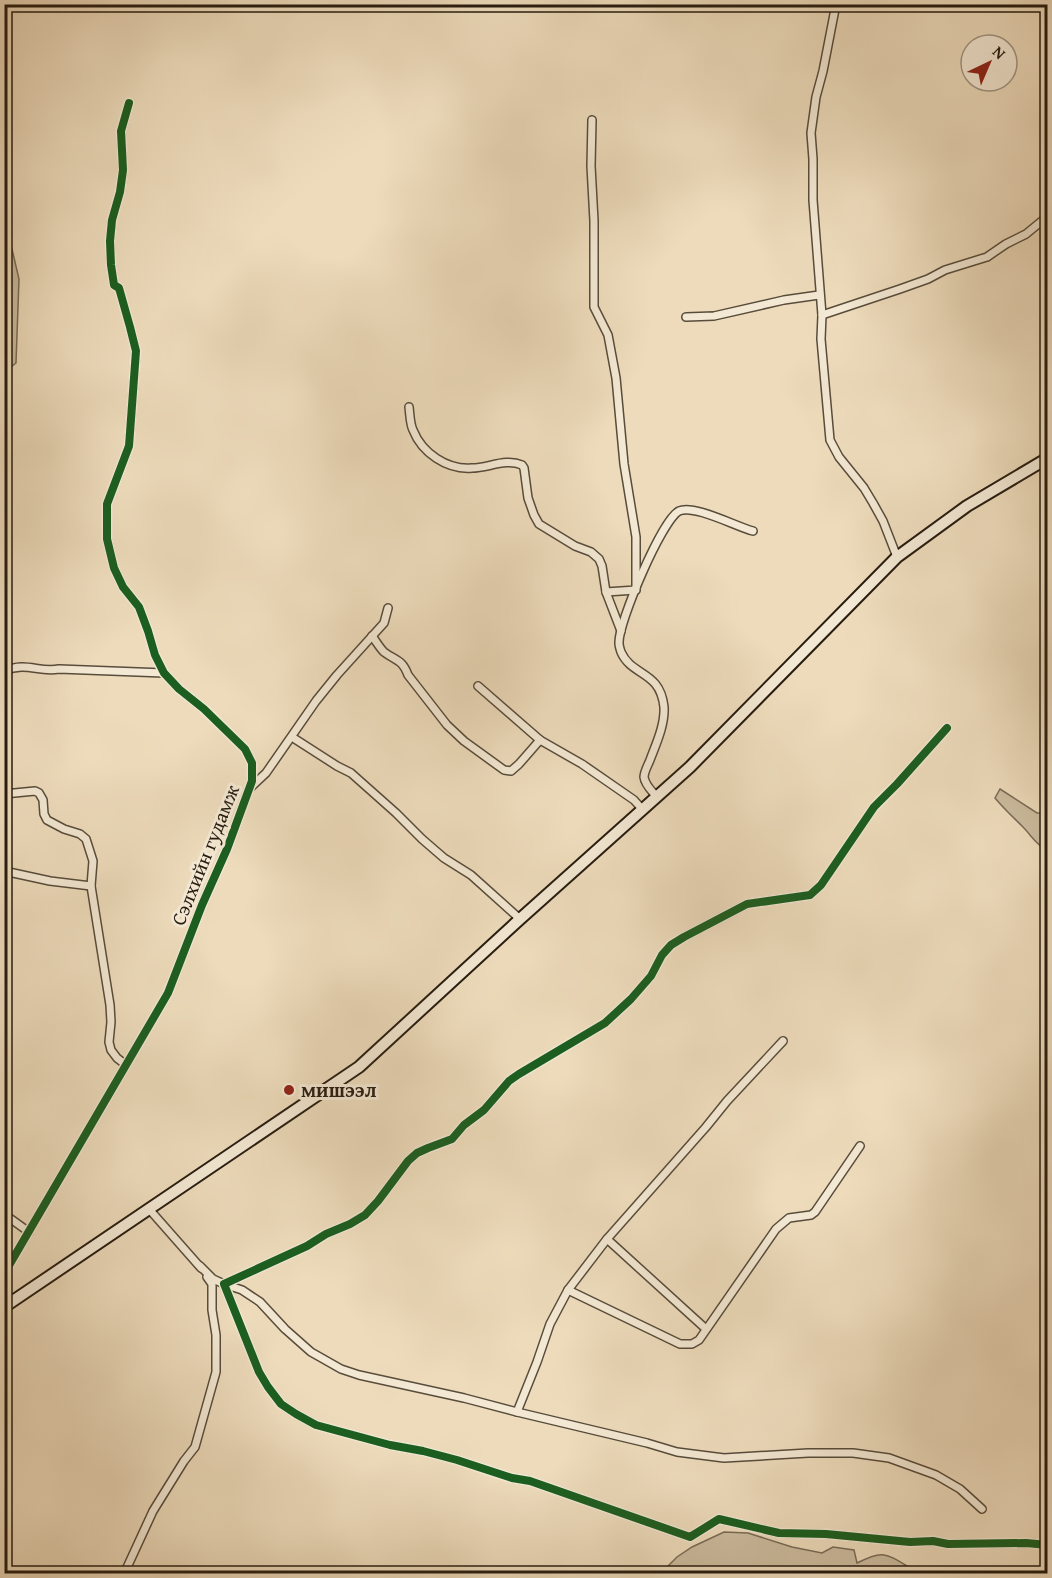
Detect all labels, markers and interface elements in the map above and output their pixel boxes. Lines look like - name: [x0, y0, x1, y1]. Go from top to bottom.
- north arrow: [959, 33, 1019, 93]
- text: N: [987, 40, 1012, 65]
- street label: Сэлхийн гудамж: [163, 780, 246, 929]
- place label: мишээл: [301, 1075, 377, 1104]
- marker: мишээл: [282, 1083, 296, 1097]

